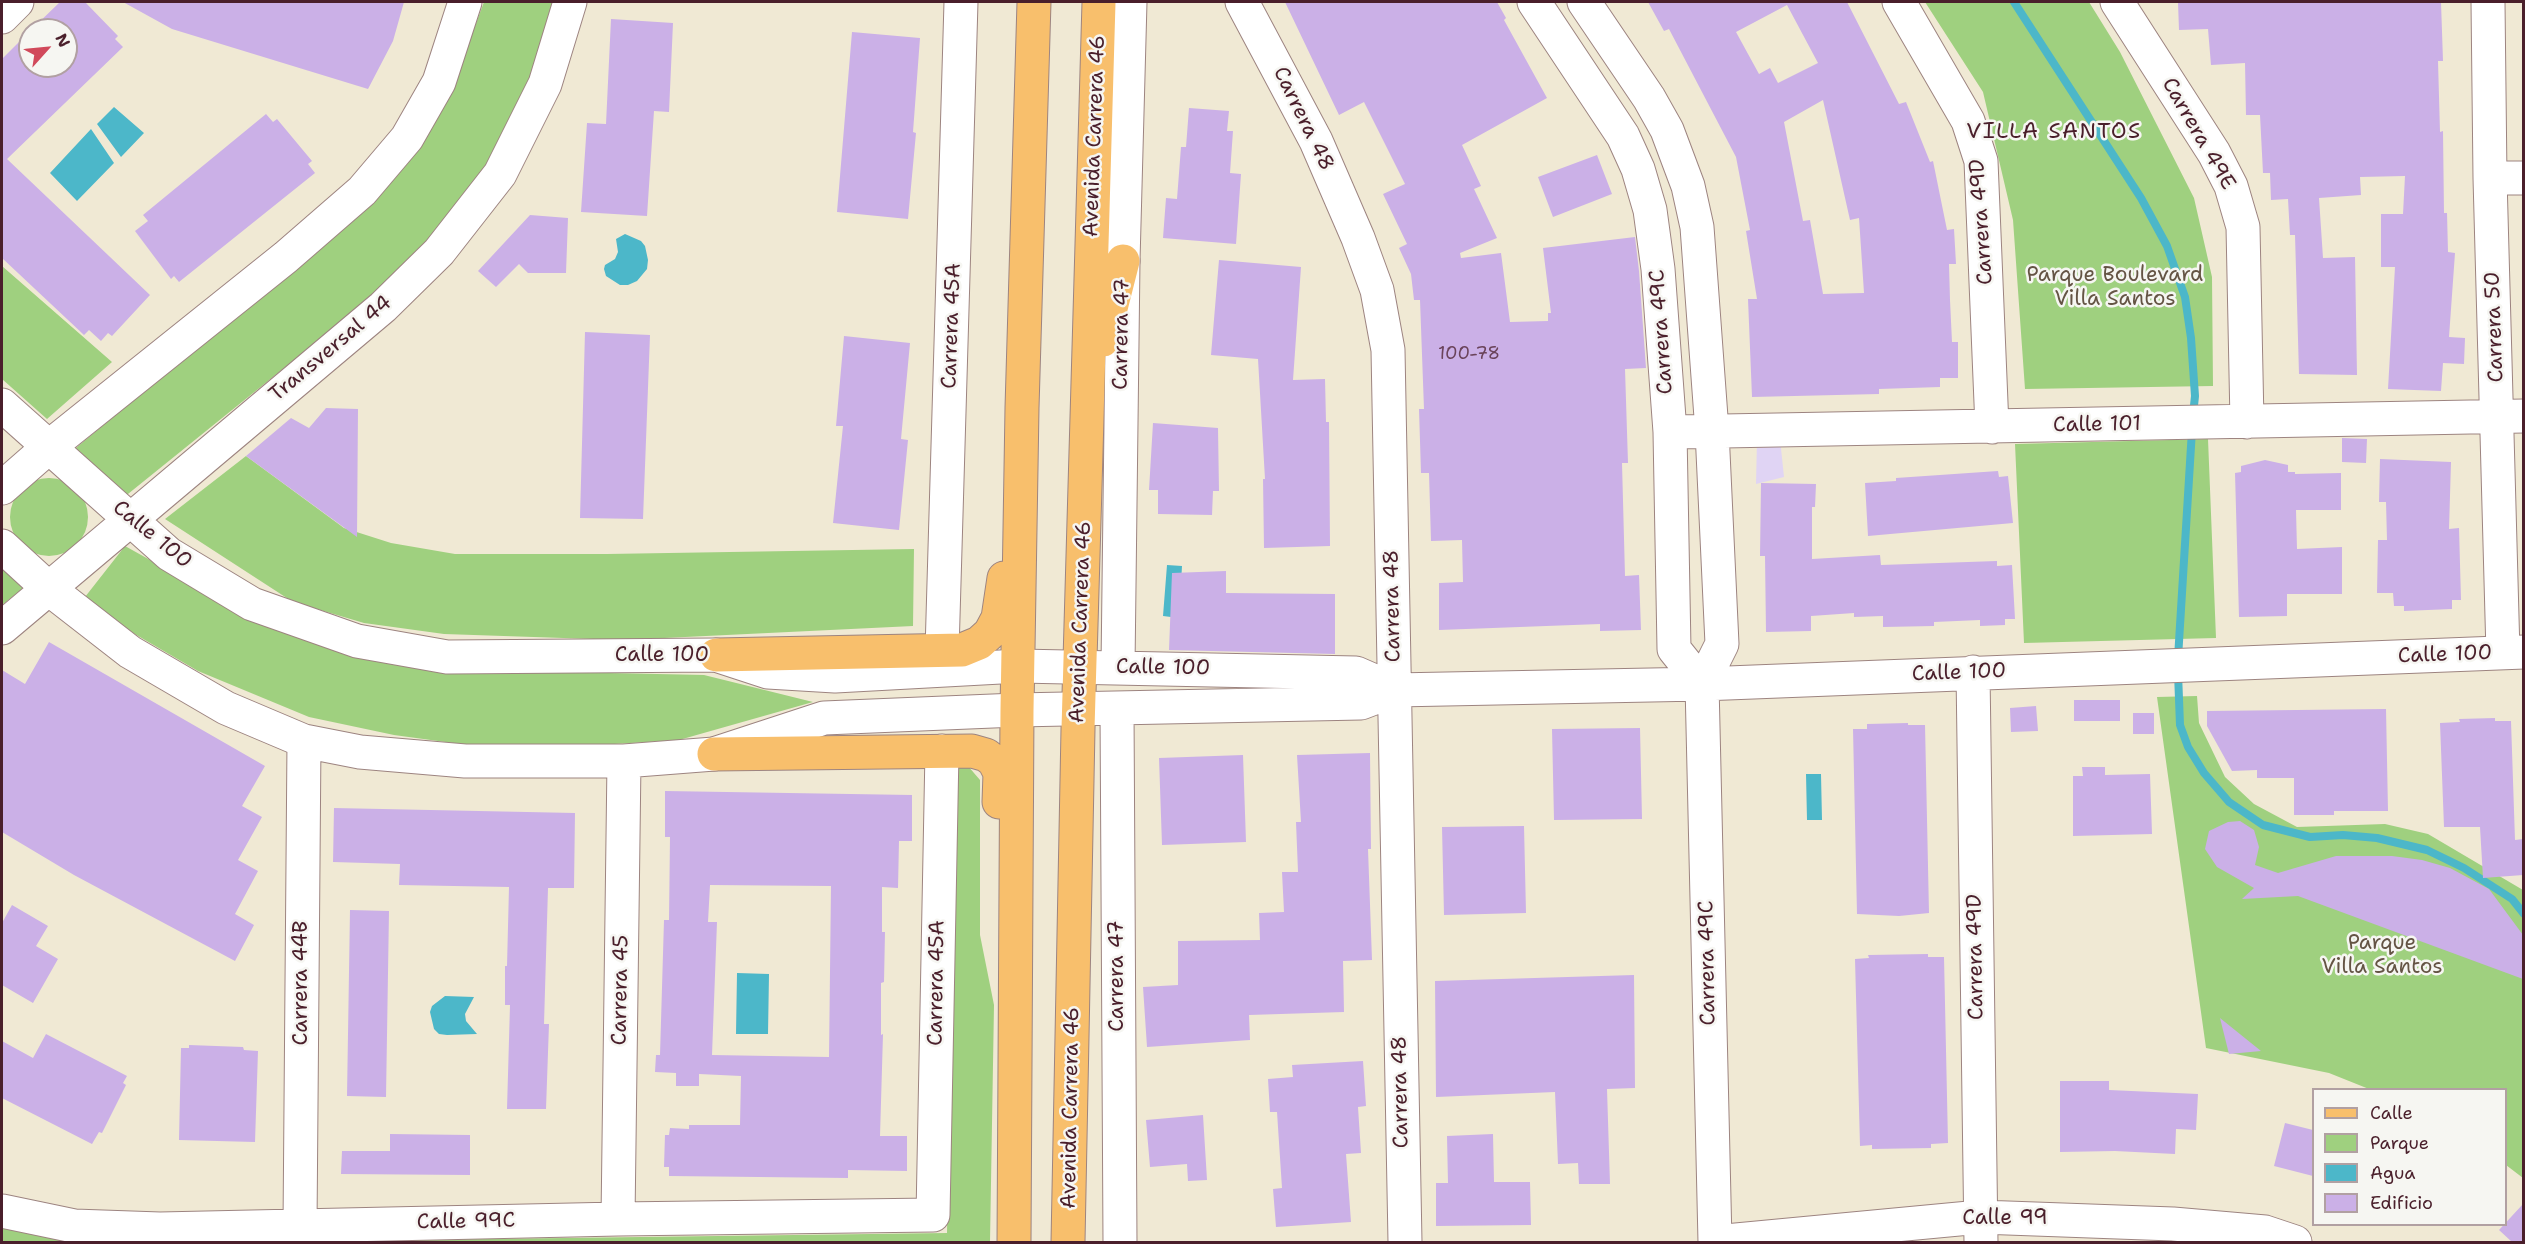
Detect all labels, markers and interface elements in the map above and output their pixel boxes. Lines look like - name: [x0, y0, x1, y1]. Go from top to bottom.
- north arrow: [18, 18, 78, 78]
- text: N: [50, 30, 75, 51]
- street label: Avenida Carrera 46: [1079, 35, 1111, 237]
- street label: Carrera 48: [1267, 63, 1339, 175]
- street label: Carrera 49E: [2156, 73, 2240, 195]
- district label: VILLA SANTOS: [1966, 119, 2142, 145]
- street label: Carrera 49D: [1965, 158, 1999, 286]
- street label: Carrera 45A: [937, 263, 967, 389]
- park label: Parque Boulevard Villa Santos: [2027, 263, 2203, 313]
- street label: Carrera 49C: [1645, 269, 1679, 395]
- street label: Carrera 50: [2480, 271, 2510, 383]
- street label: Carrera 47: [1108, 278, 1136, 390]
- street label: Transversal 44: [265, 290, 397, 408]
- house number: 100-78: [1438, 343, 1500, 365]
- street label: Calle 101: [2053, 412, 2141, 438]
- street label: Calle 100: [107, 495, 197, 575]
- street label: Avenida Carrera 46: [1065, 521, 1097, 723]
- street label: Carrera 48: [1379, 550, 1407, 662]
- street label: Calle 100: [2397, 641, 2493, 669]
- street label: Calle 100: [615, 643, 709, 669]
- street label: Calle 100: [1116, 655, 1210, 681]
- street label: Calle 100: [1911, 659, 2007, 687]
- street label: Carrera 49D: [1962, 894, 1990, 1020]
- street label: Carrera 49C: [1694, 900, 1722, 1026]
- street label: Carrera 45A: [923, 920, 951, 1046]
- street label: Carrera 47: [1105, 920, 1131, 1032]
- street label: Carrera 44B: [289, 921, 315, 1045]
- park label: Parque Villa Santos: [2321, 931, 2443, 981]
- street label: Carrera 45: [607, 934, 635, 1046]
- street label: Avenida Carrera 46: [1057, 1007, 1085, 1209]
- street label: Carrera 48: [1387, 1036, 1415, 1148]
- legend: [2312, 1088, 2507, 1226]
- text: Calle: [2370, 1101, 2413, 1125]
- text: Parque: [2370, 1131, 2429, 1155]
- text: Agua: [2370, 1161, 2415, 1185]
- text: Edificio: [2370, 1191, 2433, 1215]
- street label: Calle 99: [1962, 1206, 2048, 1232]
- street label: Calle 99C: [417, 1209, 515, 1235]

